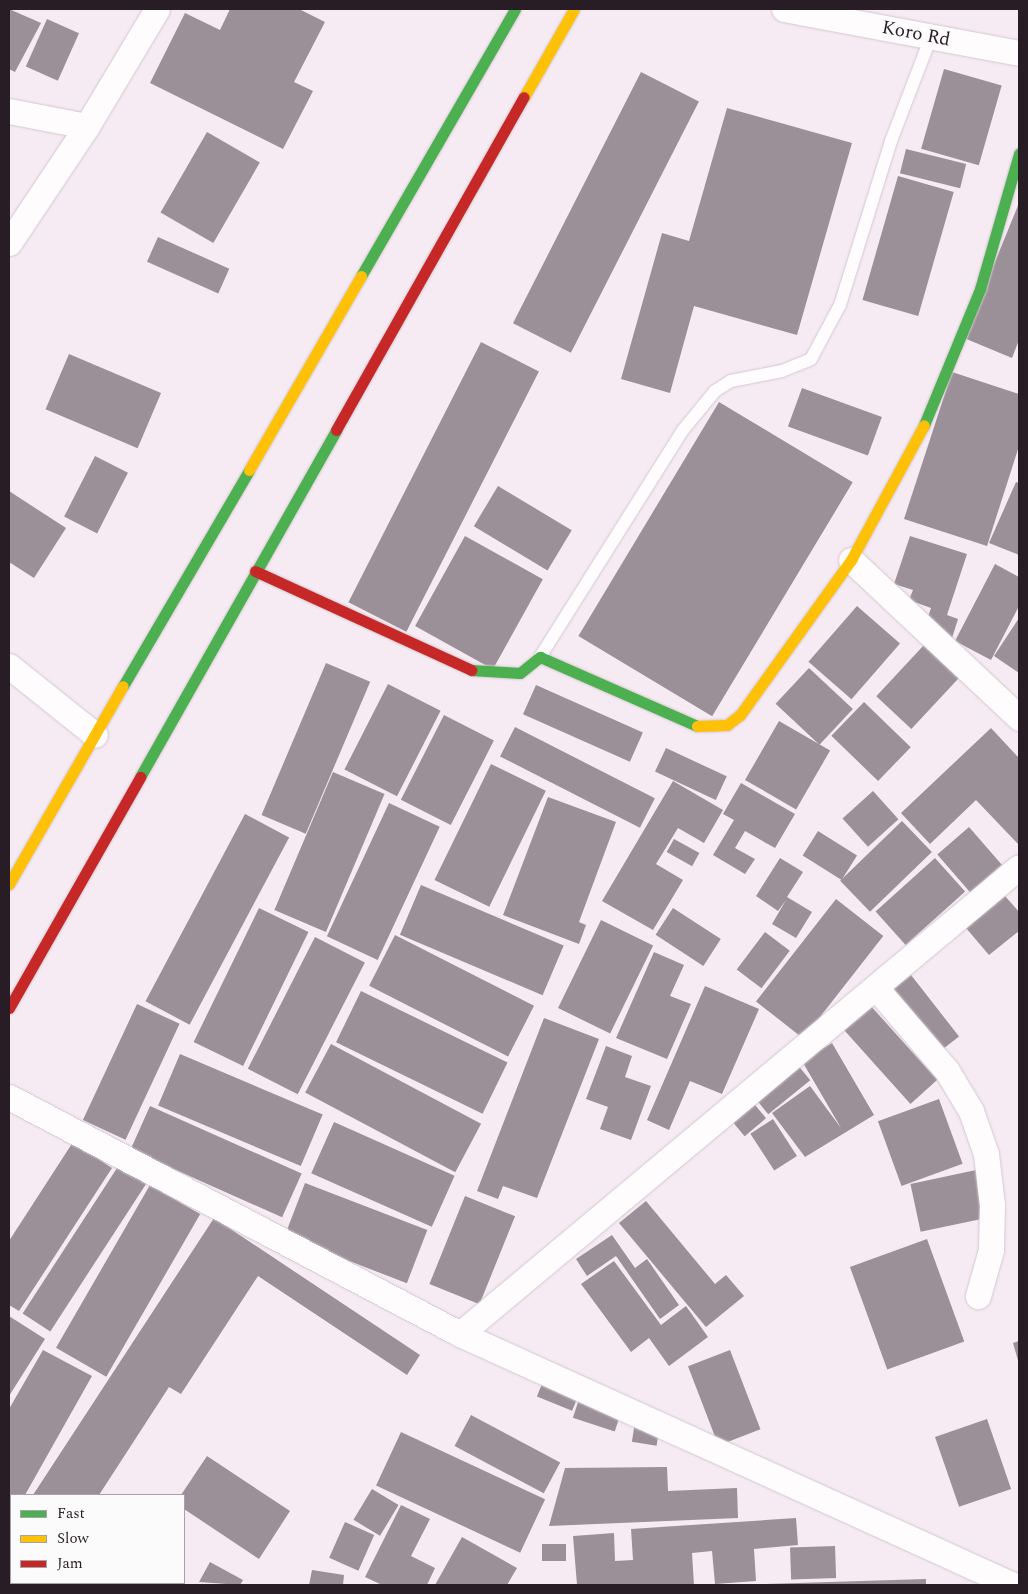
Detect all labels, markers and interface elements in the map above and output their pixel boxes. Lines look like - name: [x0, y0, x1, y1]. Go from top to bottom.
- street label: Koro Rd: [880, 16, 952, 52]
- legend: [10, 1494, 185, 1584]
- text: Fast: [57, 1502, 85, 1525]
- text: Slow: [57, 1527, 89, 1550]
- text: Jam: [57, 1552, 83, 1575]

